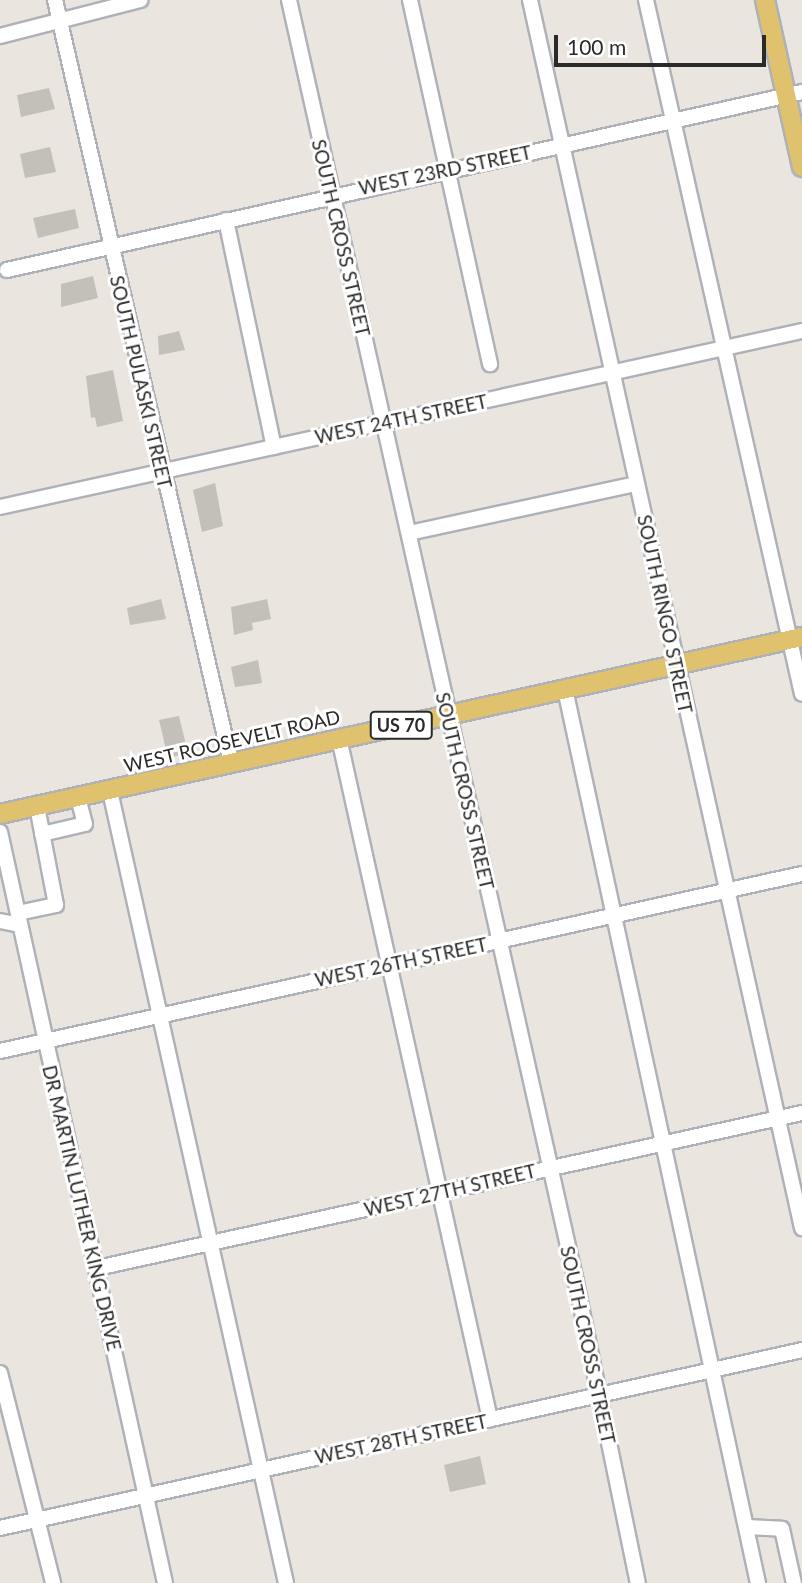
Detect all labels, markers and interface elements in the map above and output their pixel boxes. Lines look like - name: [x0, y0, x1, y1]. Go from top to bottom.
- scale bar: [557, 21, 769, 65]
- text: 100 m: [567, 34, 626, 59]
- street label: SOUTH CROSS STREET: [307, 137, 375, 339]
- street label: WEST 23RD STREET: [356, 140, 534, 200]
- street label: SOUTH PULASKI STREET: [105, 273, 177, 491]
- street label: WEST 24TH STREET: [312, 390, 490, 448]
- street label: SOUTH RINGO STREET: [633, 513, 697, 715]
- street label: SOUTH CROSS STREET: [431, 690, 499, 892]
- street label: WEST ROOSEVELT ROAD: [121, 705, 343, 777]
- road number: US 70: [370, 710, 432, 740]
- street label: WEST 26TH STREET: [312, 933, 490, 991]
- street label: DR MARTIN LUTHER KING DRIVE: [38, 1063, 126, 1353]
- street label: WEST 27TH STREET: [362, 1159, 538, 1221]
- street label: SOUTH CROSS STREET: [556, 1244, 620, 1446]
- street label: WEST 28TH STREET: [312, 1410, 490, 1468]

